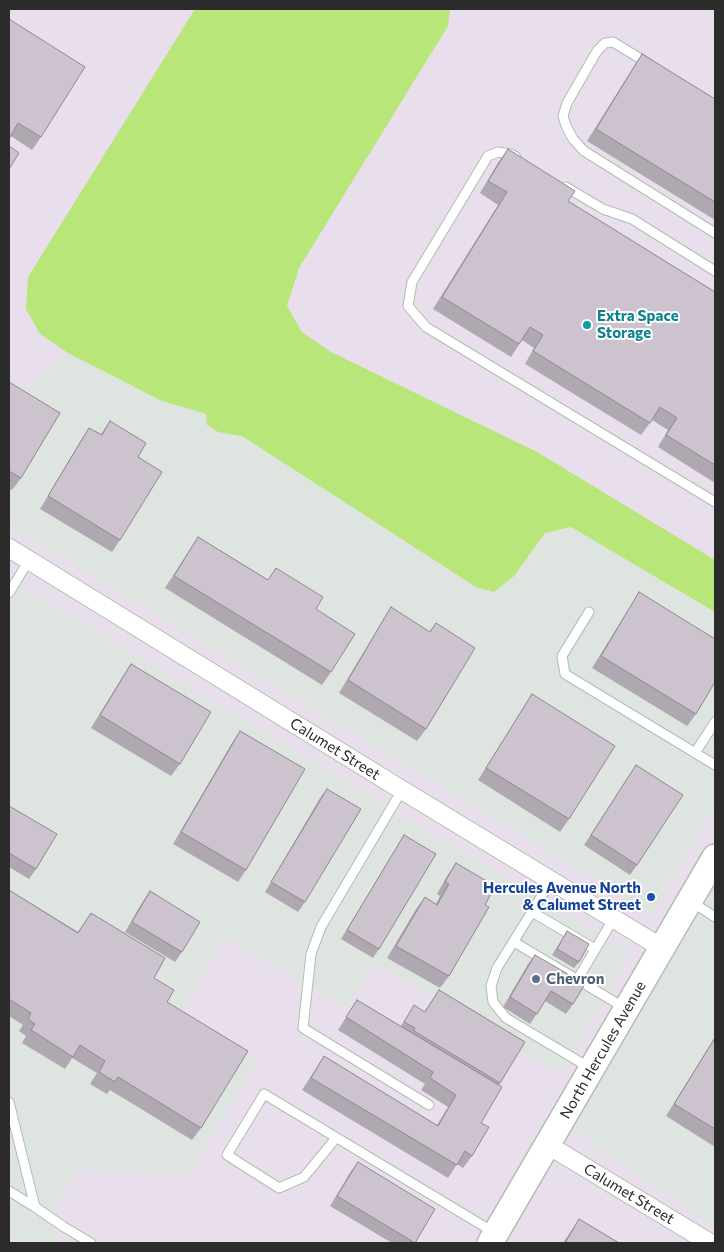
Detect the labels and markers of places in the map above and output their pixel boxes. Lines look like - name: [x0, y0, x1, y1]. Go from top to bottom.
- place label: Extra Space Storage: [597, 307, 679, 342]
- marker: Extra Space Storage: [581, 319, 593, 331]
- place label: Hercules Avenue North & Calumet Street: [483, 879, 641, 914]
- marker: Hercules Avenue North & Calumet Street: [645, 891, 657, 903]
- place label: Chevron: [546, 970, 604, 988]
- marker: Chevron: [530, 973, 542, 985]

